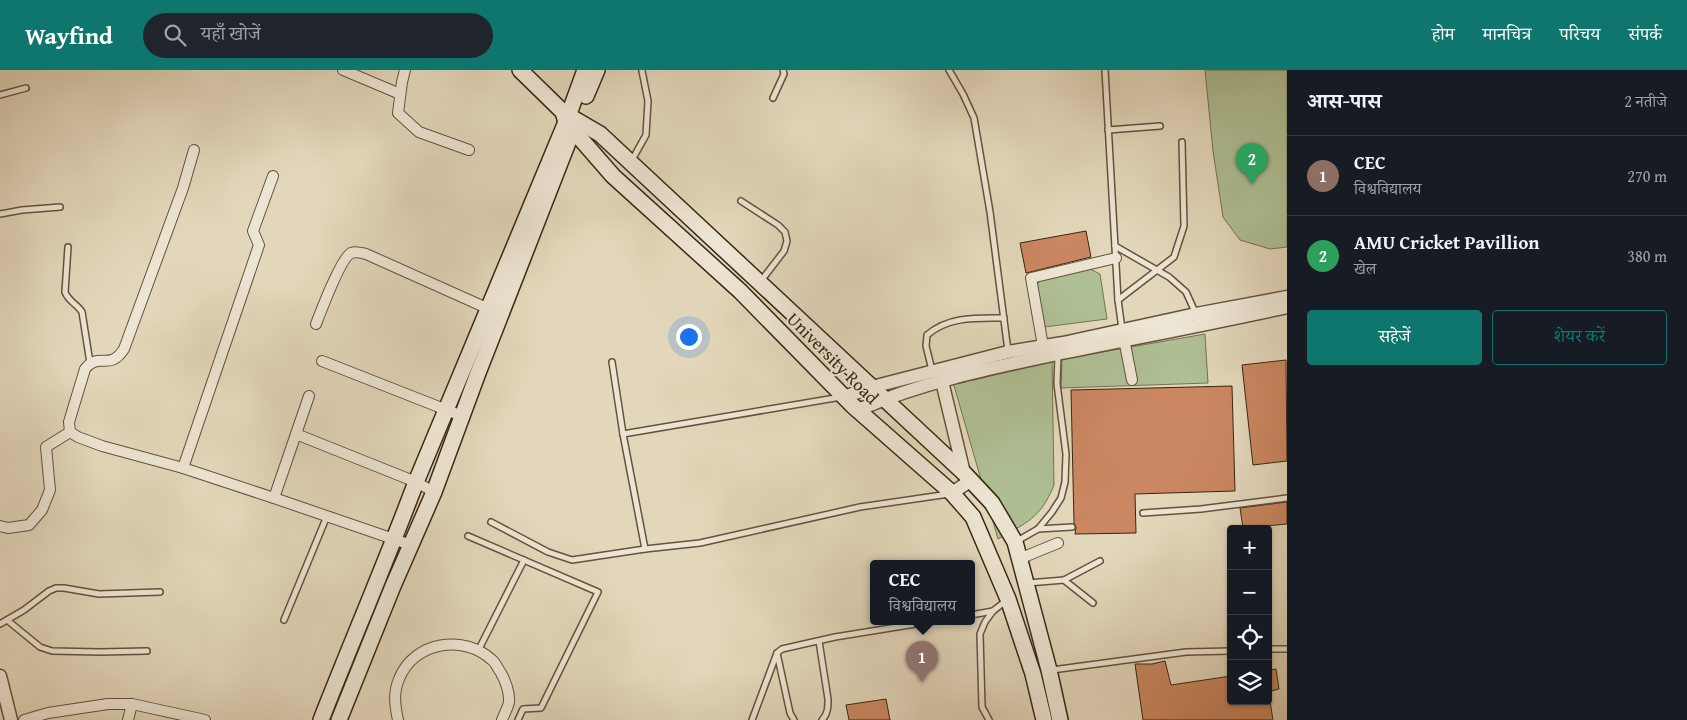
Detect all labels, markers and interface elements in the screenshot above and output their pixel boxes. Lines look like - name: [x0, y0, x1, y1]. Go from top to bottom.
- search box: [143, 13, 493, 58]
- text: Wayfind: [25, 18, 113, 53]
- text: यहाँ खोजें: [201, 19, 261, 47]
- text: होम: [1432, 20, 1455, 47]
- text: मानचित्र: [1483, 20, 1531, 47]
- text: परिचय: [1559, 20, 1600, 47]
- text: संपर्क: [1628, 20, 1662, 47]
- icon: search: [161, 21, 189, 49]
- text: आस-पास: [1307, 85, 1381, 116]
- text: 2 नतीजे: [1624, 89, 1667, 113]
- pin: 2: [1236, 143, 1268, 184]
- text: CEC: [1354, 148, 1386, 176]
- text: 1: [1319, 164, 1327, 188]
- text: 270 m: [1627, 164, 1667, 188]
- text: विश्वविद्यालय: [1354, 176, 1421, 200]
- text: AMU Cricket Pavillion: [1354, 228, 1540, 256]
- text: 2: [1319, 244, 1327, 268]
- text: 380 m: [1627, 244, 1667, 268]
- text: खेल: [1354, 256, 1376, 280]
- street label: University Road: [781, 306, 885, 410]
- button: सहेजें: [1307, 310, 1482, 365]
- button: शेयर करें: [1492, 310, 1667, 365]
- your location: [676, 324, 702, 350]
- map controls: [1227, 525, 1272, 705]
- button: +: [1227, 525, 1272, 570]
- popup: [870, 560, 975, 625]
- text: CEC: [889, 565, 920, 593]
- button: −: [1227, 570, 1272, 615]
- text: विश्वविद्यालय: [889, 593, 956, 617]
- button: locate: [1227, 615, 1272, 660]
- pin: 1: [906, 641, 938, 682]
- button: layers: [1227, 660, 1272, 705]

